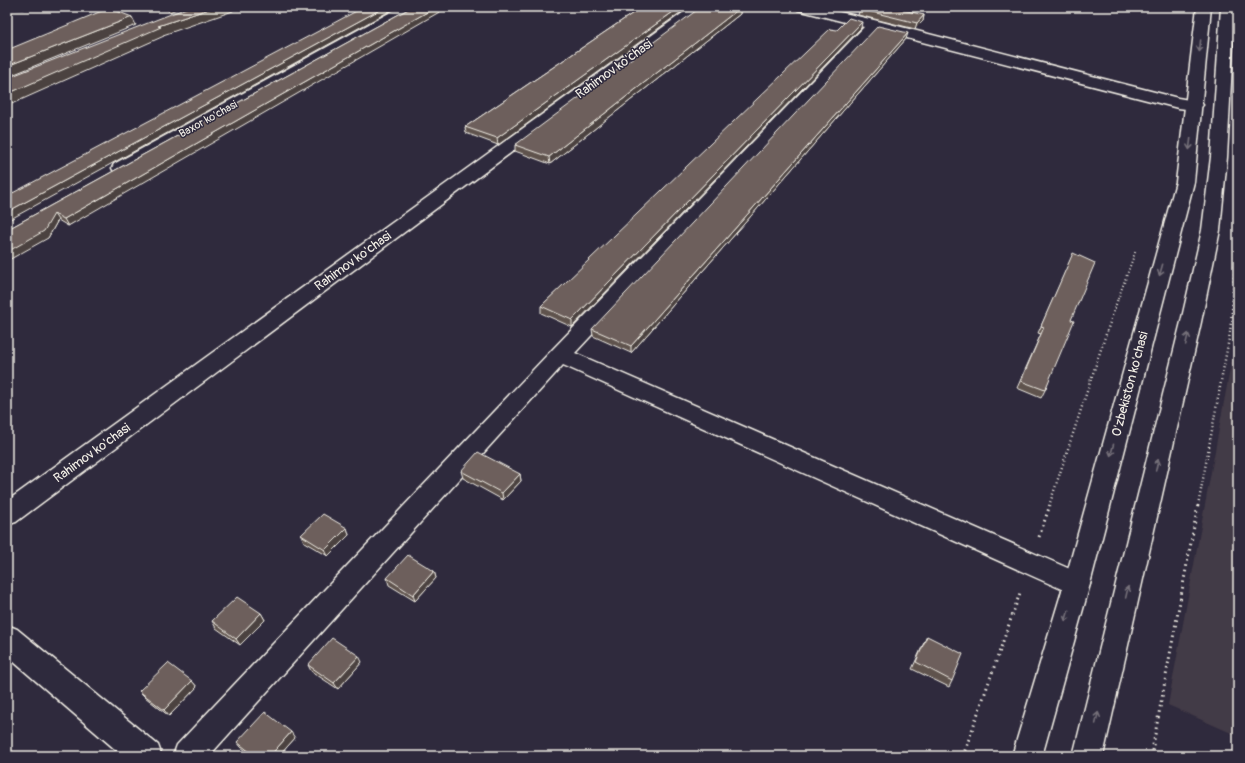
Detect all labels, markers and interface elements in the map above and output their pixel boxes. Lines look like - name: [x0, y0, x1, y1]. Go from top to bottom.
- street label: Rahimov ko'chasi: [573, 36, 655, 102]
- one-way arrow: [1197, 39, 1204, 52]
- street label: Baxor ko'chasi: [177, 98, 239, 140]
- one-way arrow: [1186, 137, 1194, 150]
- street label: Rahimov ko'chasi: [312, 228, 394, 294]
- one-way arrow: [1157, 264, 1164, 277]
- street label: O'zbekiston ko'chasi: [1108, 330, 1152, 438]
- one-way arrow: [1184, 333, 1192, 346]
- street label: Rahimov ko'chasi: [51, 420, 133, 486]
- one-way arrow: [1108, 443, 1116, 456]
- one-way arrow: [1154, 459, 1161, 472]
- one-way arrow: [1124, 585, 1131, 598]
- one-way arrow: [1063, 609, 1070, 622]
- one-way arrow: [1093, 712, 1101, 725]

